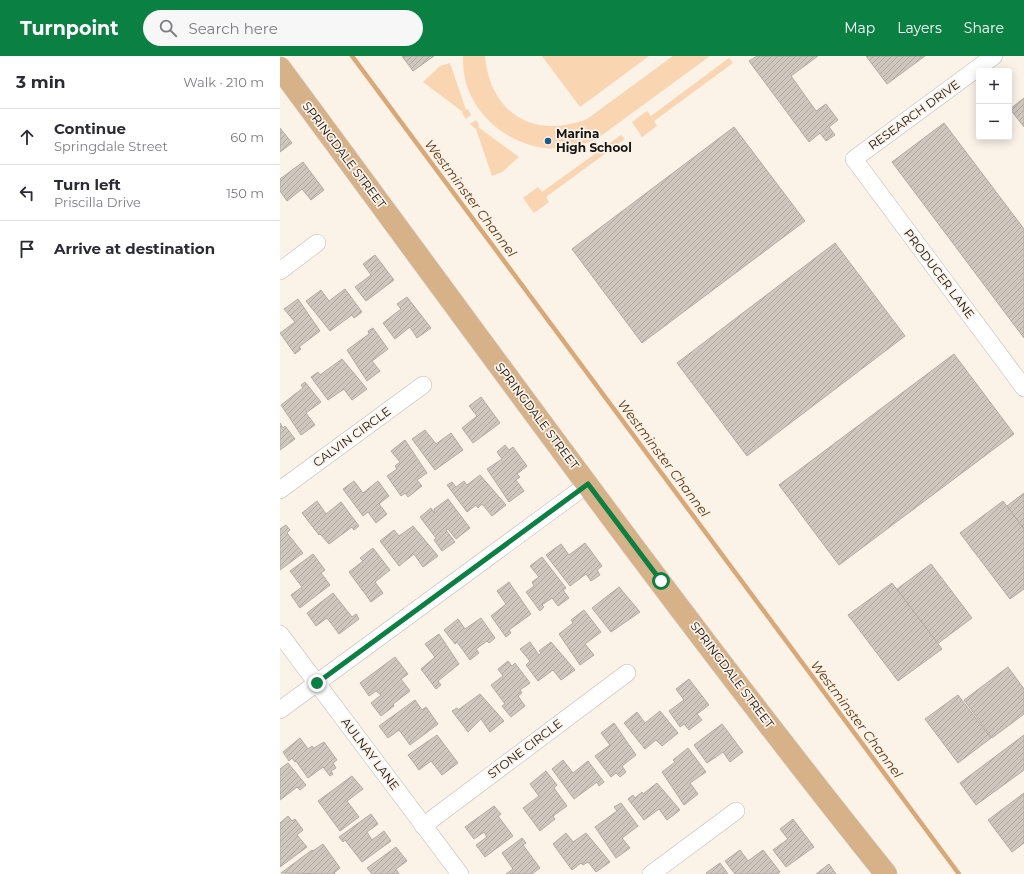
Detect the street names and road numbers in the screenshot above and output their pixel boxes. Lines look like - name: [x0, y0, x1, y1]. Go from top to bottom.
- street label: RESEARCH DRIVE: [865, 76, 962, 153]
- street label: SPRINGDALE STREET: [299, 98, 389, 211]
- street label: PRODUCER LANE: [901, 226, 978, 322]
- street label: SPRINGDALE STREET: [492, 359, 582, 472]
- street label: CALVIN CIRCLE: [310, 403, 394, 470]
- street label: SPRINGDALE STREET: [687, 618, 777, 731]
- street label: AULNAY LANE: [338, 714, 403, 793]
- street label: STONE CIRCLE: [484, 716, 565, 782]

